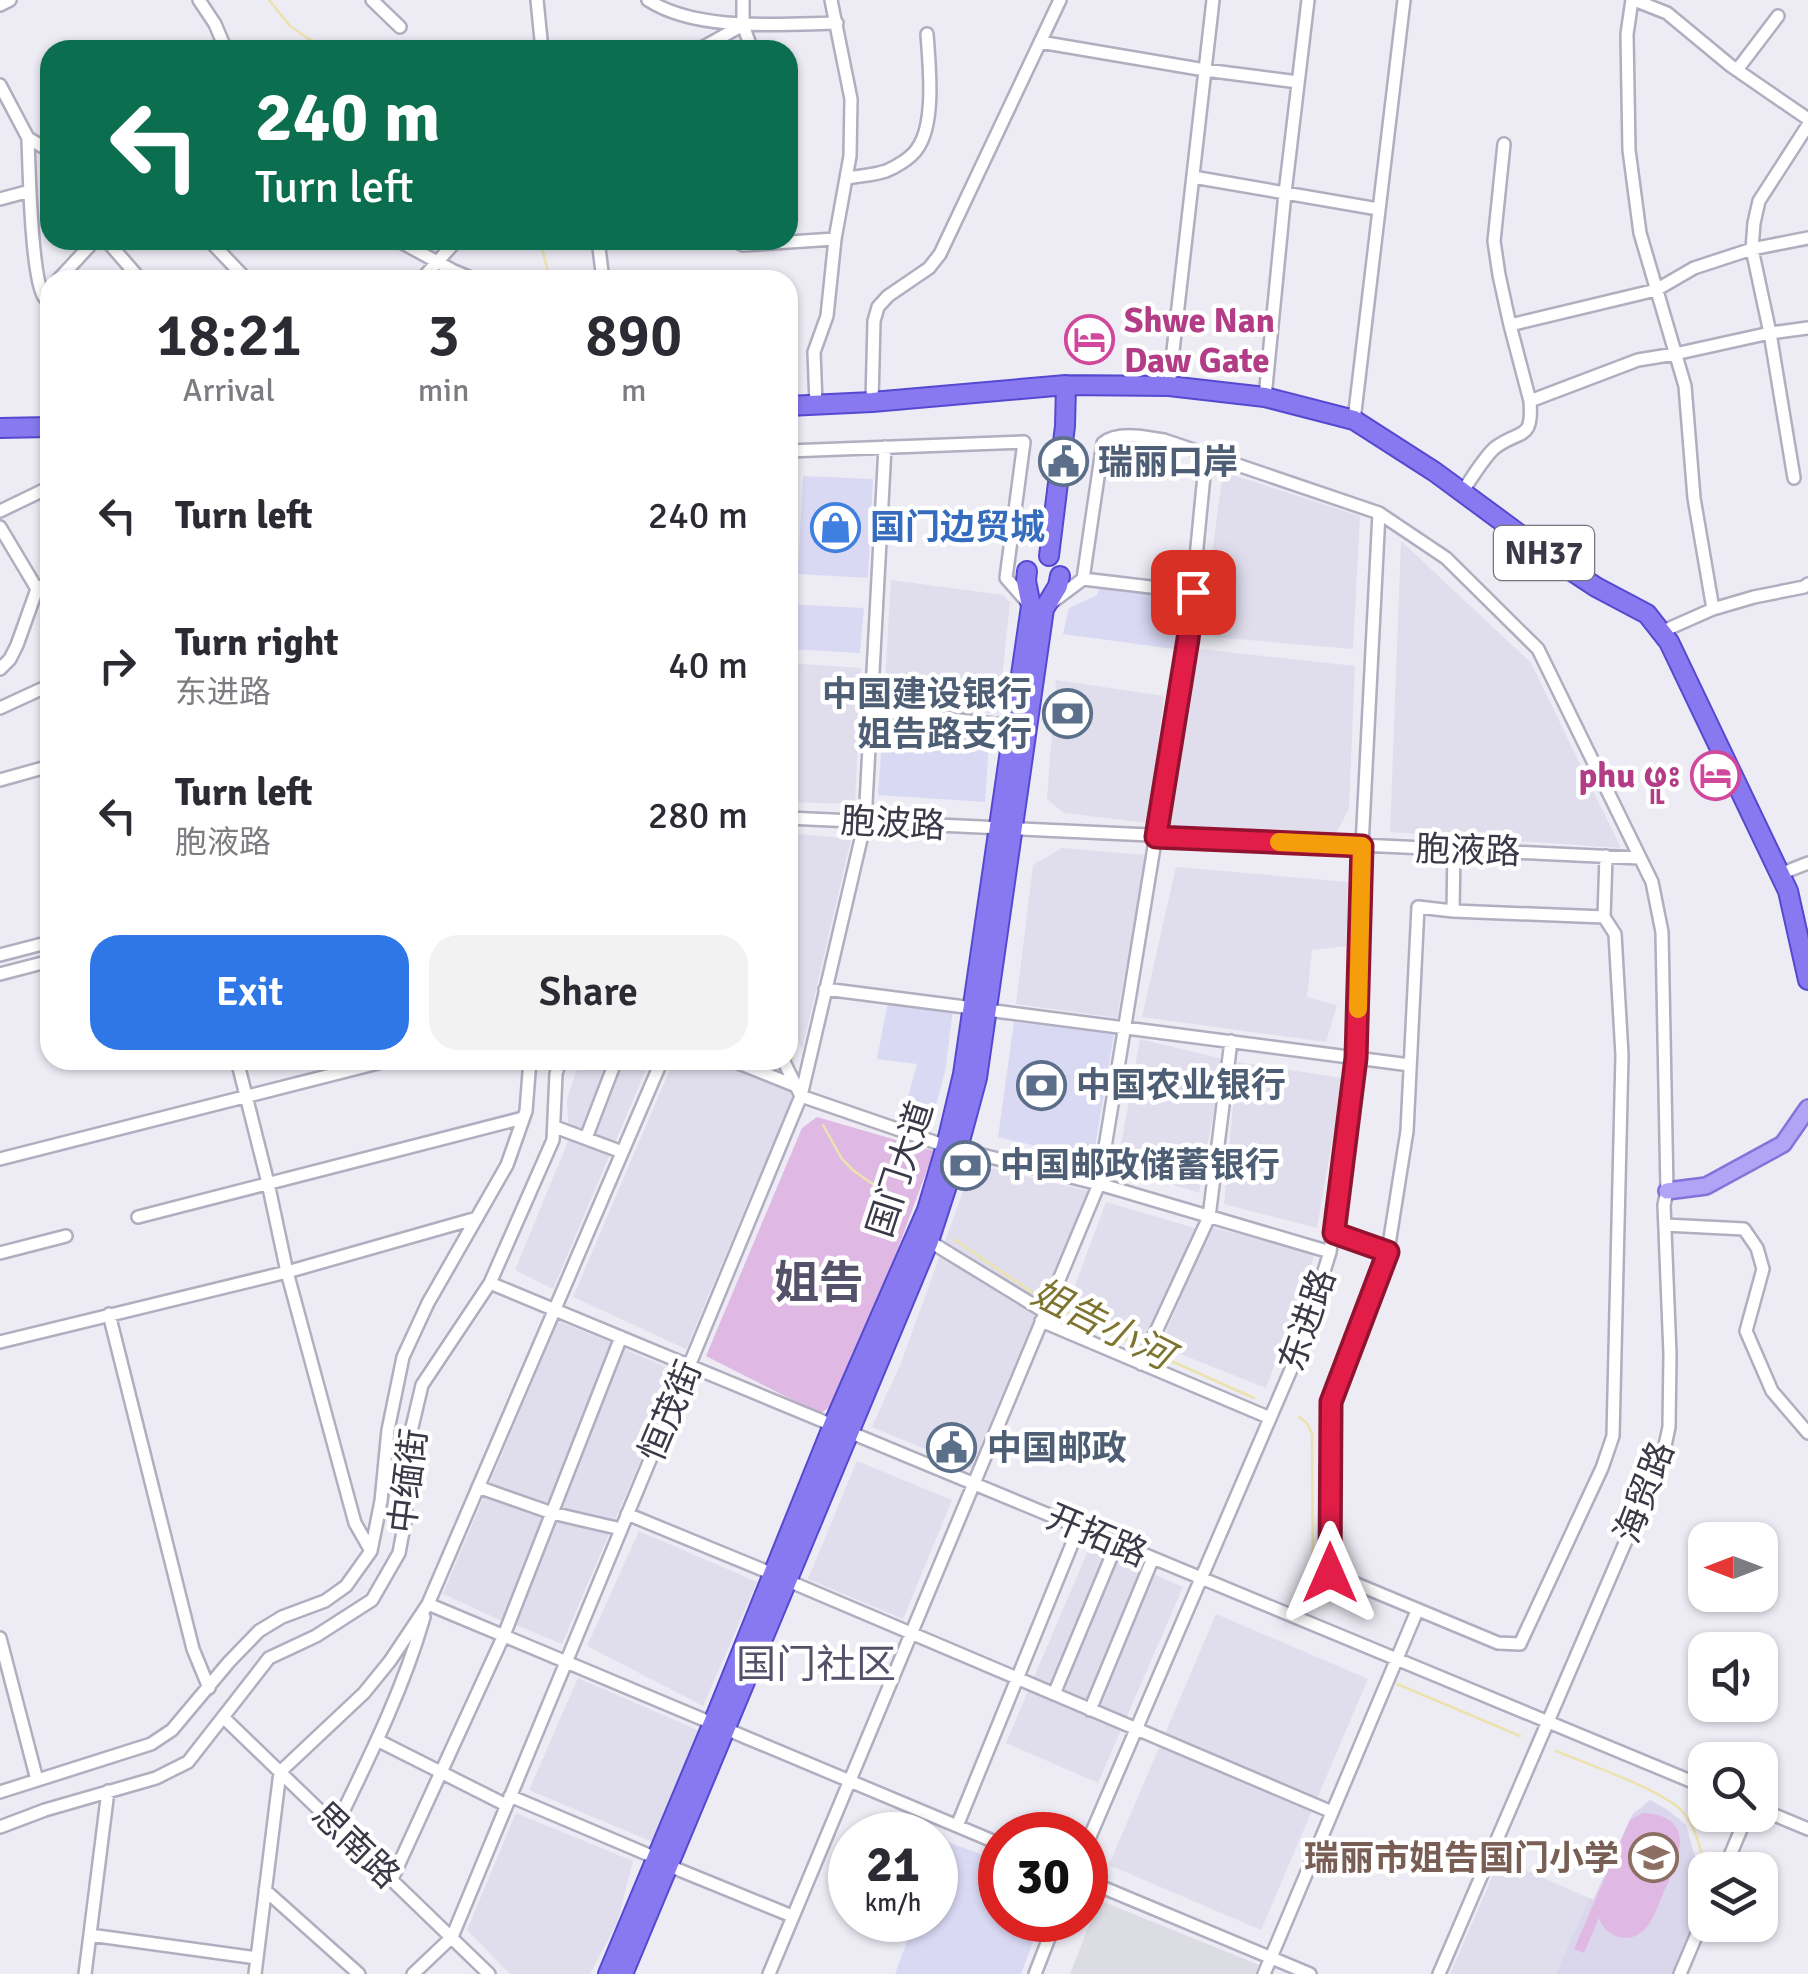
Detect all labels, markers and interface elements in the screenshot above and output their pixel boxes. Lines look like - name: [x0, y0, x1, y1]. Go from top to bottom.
- text: 240 m: [255, 74, 440, 160]
- icon: left: [90, 80, 220, 210]
- text: Turn left: [255, 160, 414, 215]
- text: 18:21: [156, 299, 302, 373]
- text: 3: [427, 299, 460, 373]
- text: 890: [585, 299, 682, 373]
- place label: Shwe Nan Daw Gate: [1124, 299, 1275, 382]
- hotel icon: Shwe Nan Daw Gate: [1063, 314, 1115, 366]
- text: Arrival: [183, 371, 275, 410]
- text: min: [418, 371, 469, 410]
- text: m: [621, 371, 647, 410]
- public building icon: 瑞丽口岸: [1037, 436, 1089, 488]
- place label: 瑞丽口岸: [1098, 441, 1238, 484]
- icon: left: [90, 488, 145, 543]
- text: Turn left: [175, 492, 313, 539]
- text: 240 m: [648, 492, 748, 539]
- shop icon: 国门边贸城: [809, 501, 861, 553]
- place label: 国门边贸城: [870, 506, 1045, 549]
- road number: NH37: [1494, 526, 1594, 580]
- pin: [1151, 550, 1236, 635]
- icon: arrive: [1166, 565, 1221, 620]
- text: Turn right: [175, 619, 339, 666]
- icon: right: [90, 638, 145, 693]
- text: 40 m: [668, 642, 748, 689]
- text: 东进路: [175, 673, 271, 712]
- place label: 中国建设银行 姐告路支行: [822, 673, 1032, 756]
- bank icon: 中国建设银行 姐告路支行: [1041, 688, 1093, 740]
- hotel icon: phu ဖူး: [1690, 749, 1742, 801]
- place label: phu ဖူး: [1578, 754, 1681, 804]
- text: Turn left: [175, 769, 313, 816]
- icon: left: [90, 788, 145, 843]
- text: 280 m: [648, 792, 748, 839]
- street label: 胞波路: [839, 799, 947, 848]
- text: 胞液路: [175, 823, 271, 862]
- street label: 胞液路: [1415, 827, 1521, 874]
- button: Exit: [90, 935, 409, 1050]
- button: Share: [429, 935, 748, 1050]
- bank icon: 中国农业银行: [1015, 1059, 1067, 1111]
- place label: 中国农业银行: [1076, 1064, 1286, 1107]
- street label: 国门大道: [858, 1096, 943, 1242]
- bank icon: 中国邮政储蓄银行: [939, 1139, 991, 1191]
- place label: 中国邮政储蓄银行: [1000, 1144, 1280, 1187]
- district label: 姐告: [774, 1256, 864, 1311]
- street label: 东进路: [1270, 1264, 1345, 1377]
- water label: 姐告小河: [1023, 1269, 1186, 1383]
- street label: 恒茂街: [630, 1354, 711, 1468]
- public building icon: 中国邮政: [926, 1422, 978, 1474]
- street label: 中缅街: [381, 1426, 436, 1536]
- place label: 中国邮政: [987, 1427, 1127, 1470]
- street label: 海贸路: [1606, 1435, 1683, 1549]
- street label: 开拓路: [1040, 1495, 1154, 1576]
- position arrow: [1278, 1521, 1382, 1625]
- north arrow: [1688, 1522, 1778, 1612]
- map controls: [1688, 1522, 1778, 1942]
- button: sound: [1688, 1632, 1778, 1722]
- district label: 国门社区: [736, 1640, 896, 1690]
- button: search: [1688, 1742, 1778, 1832]
- street label: 思南路: [303, 1793, 408, 1897]
- speed limit sign: 30: [978, 1812, 1108, 1942]
- school or university icon: 瑞丽市姐告国门小学: [1628, 1832, 1680, 1884]
- text: 21: [866, 1834, 920, 1896]
- place label: 瑞丽市姐告国门小学: [1304, 1837, 1619, 1880]
- button: layers: [1688, 1852, 1778, 1942]
- text: km/h: [865, 1887, 921, 1918]

